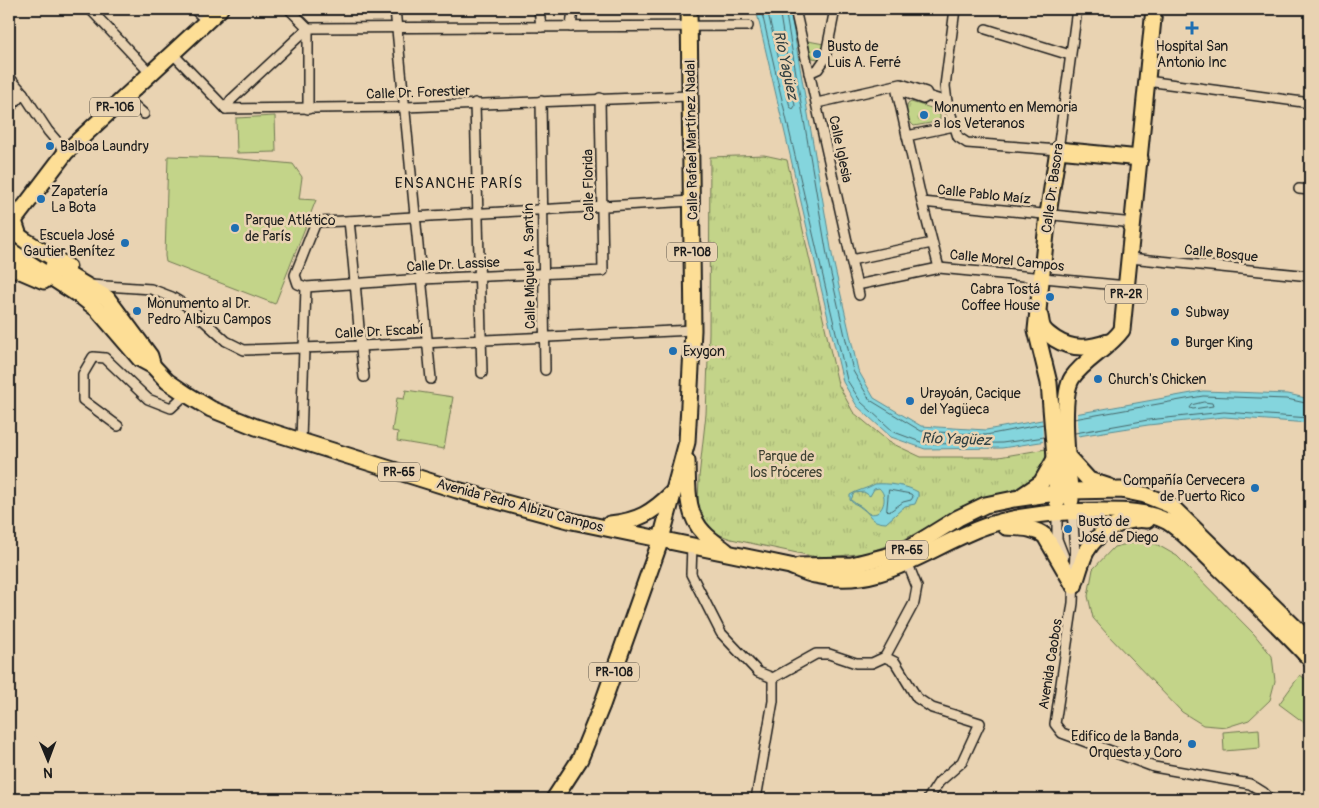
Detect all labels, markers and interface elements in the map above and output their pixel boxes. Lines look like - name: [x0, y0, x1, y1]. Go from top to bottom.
- marker: Hospital San Antonio Inc: [1185, 21, 1199, 35]
- water label: Río Yagüez: [769, 29, 803, 103]
- place label: Busto de Luis A. Ferré: [827, 38, 901, 71]
- place label: Hospital San Antonio Inc: [1156, 38, 1228, 71]
- marker: Busto de Luis A. Ferré: [811, 48, 823, 60]
- street label: Calle Rafael Martínez Nadal: [682, 60, 701, 220]
- street label: Calle Dr. Forestier: [366, 82, 470, 103]
- road number: PR-106: [90, 98, 140, 116]
- place label: Monumento en Memoria a los Veteranos: [934, 99, 1077, 132]
- marker: Monumento en Memoria a los Veteranos: [918, 109, 930, 121]
- street label: Calle Iglesia: [825, 114, 856, 184]
- place label: Balboa Laundry: [60, 138, 149, 155]
- marker: Balboa Laundry: [44, 140, 56, 152]
- street label: Calle Dr. Basora: [1038, 142, 1067, 234]
- street label: Calle Florida: [579, 149, 598, 221]
- district label: ENSANCHE PARÍS: [395, 174, 523, 193]
- street label: Calle Pablo Maíz: [936, 181, 1032, 208]
- place label: Zapatería La Bota: [51, 183, 108, 216]
- marker: Zapatería La Bota: [35, 193, 47, 205]
- street label: Calle Miguel A. Santín: [520, 203, 539, 329]
- place label: Parque Atlético de París: [245, 212, 336, 245]
- marker: Parque Atlético de París: [229, 222, 241, 234]
- place label: Escuela José Gautier Benítez: [23, 227, 115, 260]
- marker: Escuela José Gautier Benítez: [119, 237, 131, 249]
- street label: Calle Bosque: [1183, 241, 1259, 266]
- road number: PR-108: [667, 242, 717, 262]
- street label: Calle Morel Campos: [949, 246, 1066, 275]
- street label: Calle Dr. Lassise: [406, 254, 500, 275]
- place label: Cabra Tostá Coffee House: [961, 281, 1040, 314]
- road number: PR-2R: [1105, 284, 1147, 304]
- marker: Cabra Tostá Coffee House: [1044, 291, 1056, 303]
- place label: Monumento al Dr. Pedro Albizu Campos: [147, 295, 272, 328]
- place label: Subway: [1185, 304, 1229, 321]
- marker: Monumento al Dr. Pedro Albizu Campos: [131, 305, 143, 317]
- marker: Subway: [1169, 306, 1181, 318]
- street label: Calle Dr. Escabí: [334, 321, 424, 342]
- place label: Burger King: [1185, 334, 1253, 351]
- marker: Burger King: [1169, 336, 1181, 348]
- place label: Exygon: [683, 343, 725, 360]
- marker: Exygon: [667, 345, 679, 357]
- place label: Church's Chicken: [1108, 371, 1206, 388]
- marker: Church's Chicken: [1092, 373, 1104, 385]
- place label: Urayoán, Cacique del Yagüeca: [920, 385, 1021, 418]
- marker: Urayoán, Cacique del Yagüeca: [904, 395, 916, 407]
- water label: Río Yagüez: [921, 429, 993, 450]
- park label: Parque de los Próceres: [750, 448, 823, 481]
- road number: PR-65: [378, 462, 420, 482]
- place label: Compañía Cervecera de Puerto Rico: [1123, 472, 1245, 505]
- street label: Avenida Pedro Albizu Campos: [435, 475, 606, 536]
- marker: Compañía Cervecera de Puerto Rico: [1249, 482, 1261, 494]
- place label: Busto de José de Diego: [1078, 513, 1159, 546]
- marker: Busto de José de Diego: [1062, 523, 1074, 535]
- road number: PR-65: [886, 540, 928, 560]
- street label: Avenida Caobos: [1035, 617, 1066, 711]
- road number: PR-108: [589, 662, 639, 682]
- place label: Edifico de la Banda, Orquesta y Coro: [1071, 728, 1182, 761]
- north arrow: [22, 736, 72, 786]
- marker: Edifico de la Banda, Orquesta y Coro: [1186, 738, 1198, 750]
- text: N: [43, 764, 53, 781]

